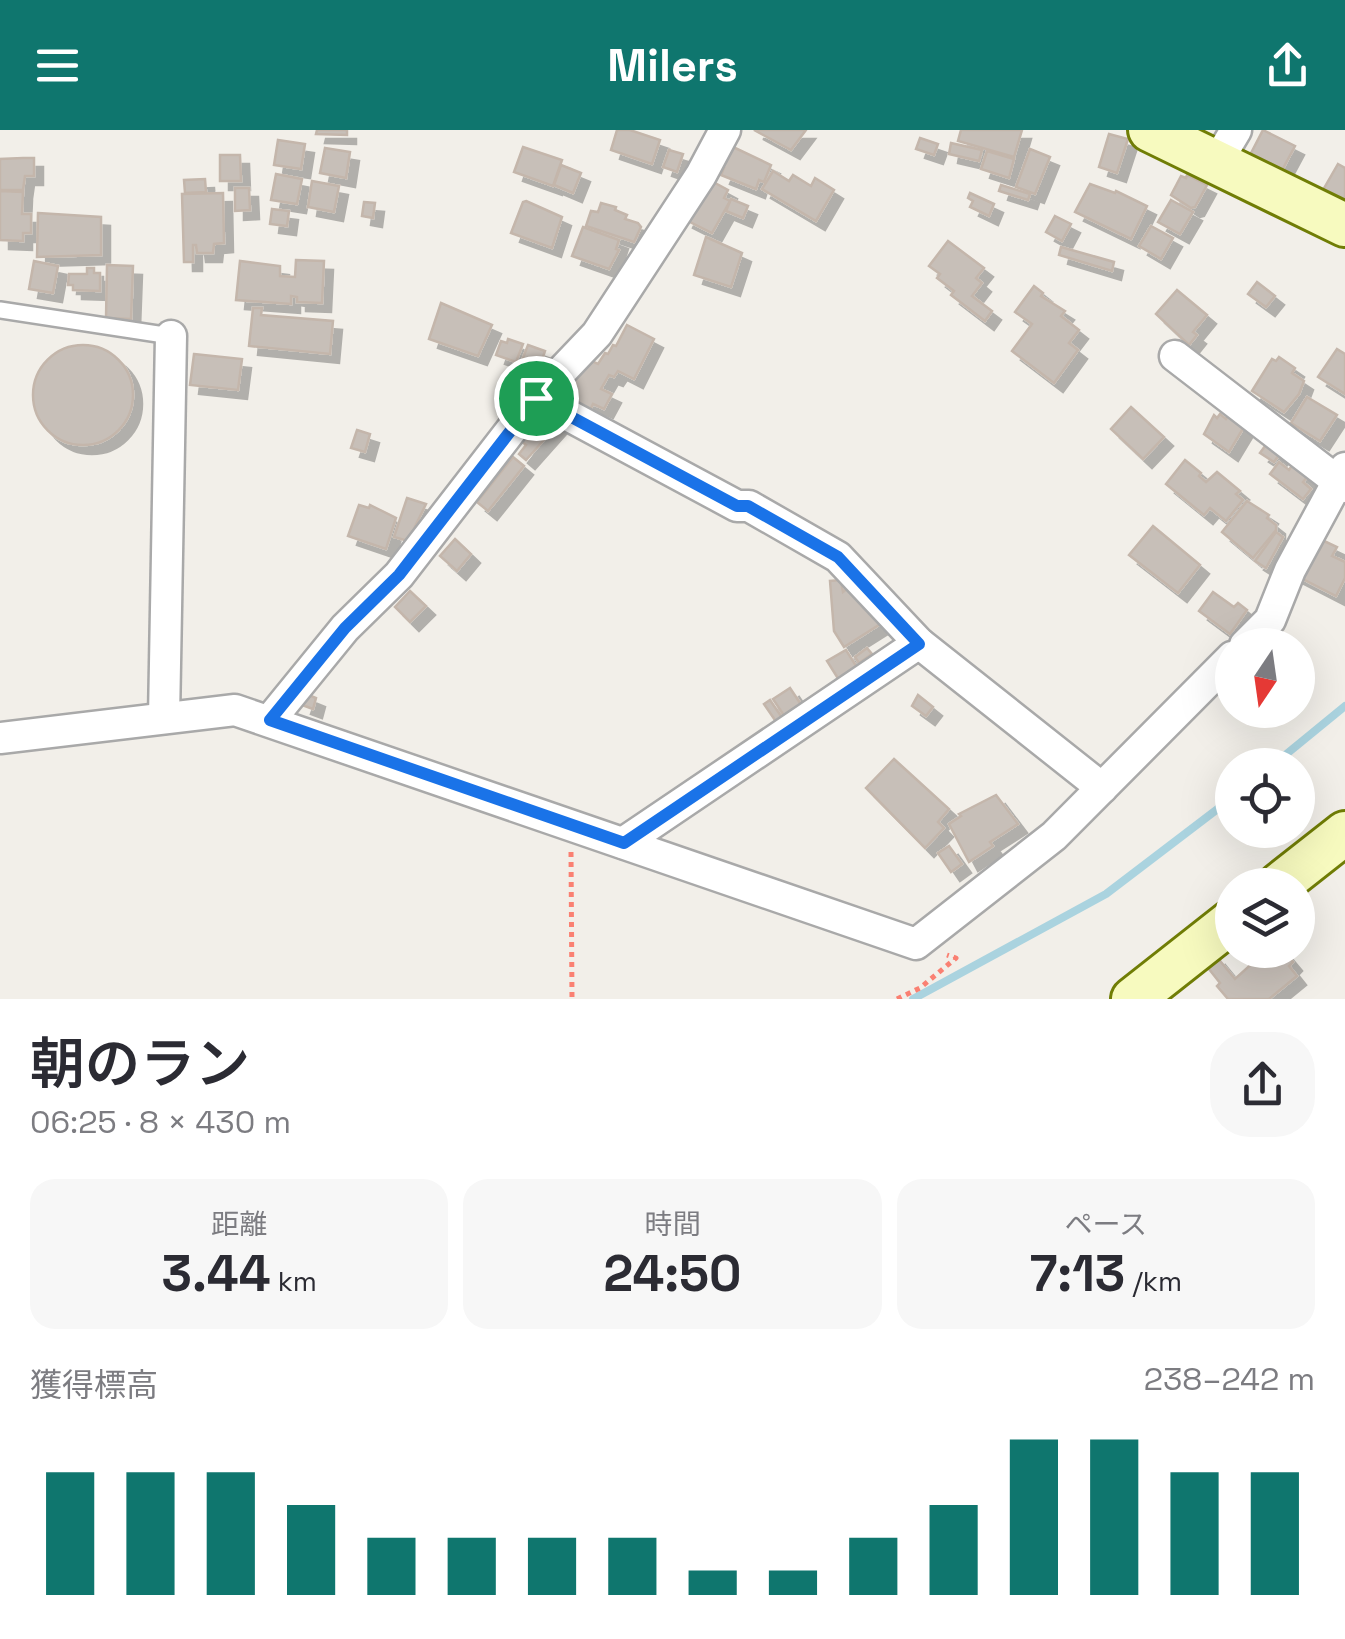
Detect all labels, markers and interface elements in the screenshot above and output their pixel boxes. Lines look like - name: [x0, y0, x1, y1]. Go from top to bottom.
- text: Milers: [607, 37, 738, 94]
- icon: menu: [30, 38, 85, 93]
- icon: share: [1260, 38, 1315, 93]
- pin: [494, 356, 579, 441]
- icon: arrive: [509, 371, 564, 426]
- north arrow: [1215, 628, 1315, 728]
- map controls: [1215, 628, 1315, 968]
- button: locate: [1215, 748, 1315, 848]
- button: layers: [1215, 868, 1315, 968]
- text: 朝のラン: [30, 1029, 250, 1099]
- button: share: [1210, 1032, 1315, 1137]
- text: 06:25 · 8 × 430 m: [30, 1102, 291, 1142]
- text: 距離: [211, 1206, 267, 1242]
- text: 時間: [644, 1206, 701, 1242]
- text: ペース: [1065, 1206, 1147, 1242]
- text: 3.44: [162, 1242, 270, 1306]
- text: 24:50: [603, 1242, 741, 1306]
- text: 7:13: [1030, 1242, 1125, 1306]
- text: km: [270, 1263, 317, 1299]
- text: /km: [1125, 1263, 1182, 1299]
- text: 238–242 m: [1144, 1359, 1315, 1399]
- text: 獲得標高: [30, 1365, 158, 1405]

